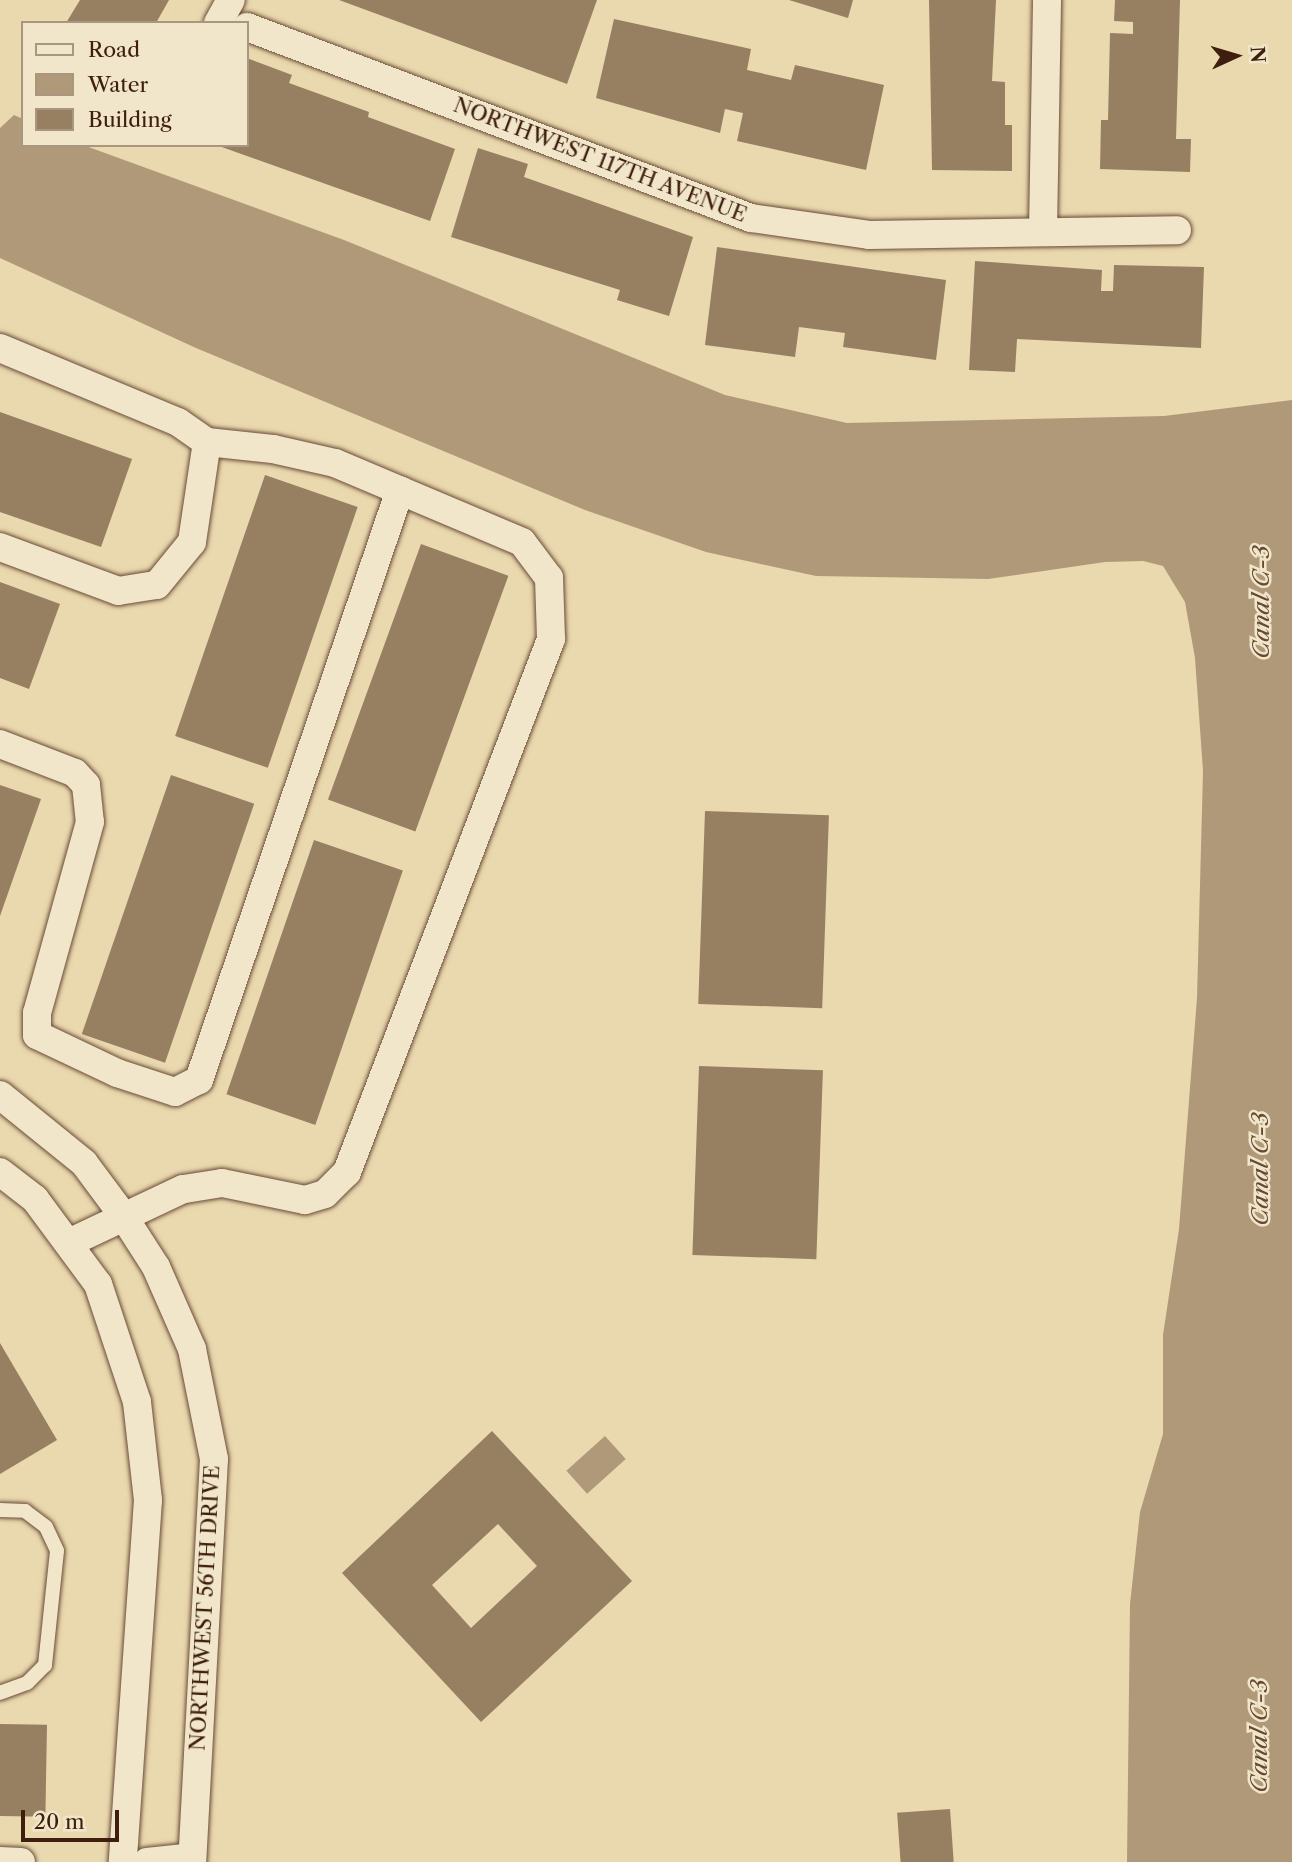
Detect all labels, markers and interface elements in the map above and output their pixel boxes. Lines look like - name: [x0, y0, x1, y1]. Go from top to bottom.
- legend: [21, 21, 248, 147]
- north arrow: [1201, 21, 1271, 91]
- text: Road: [88, 37, 140, 62]
- text: N: [1245, 45, 1269, 64]
- text: Water: [88, 72, 148, 97]
- street label: NORTHWEST 117TH AVENUE: [449, 92, 751, 228]
- text: Building: [88, 107, 172, 132]
- water label: Canal C-3: [1247, 545, 1275, 659]
- water label: Canal C-3: [1246, 1112, 1274, 1226]
- street label: NORTHWEST 56TH DRIVE: [185, 1464, 225, 1752]
- water label: Canal C-3: [1245, 1679, 1273, 1793]
- scale bar: [24, 1796, 122, 1840]
- text: 20 m: [34, 1809, 85, 1834]

